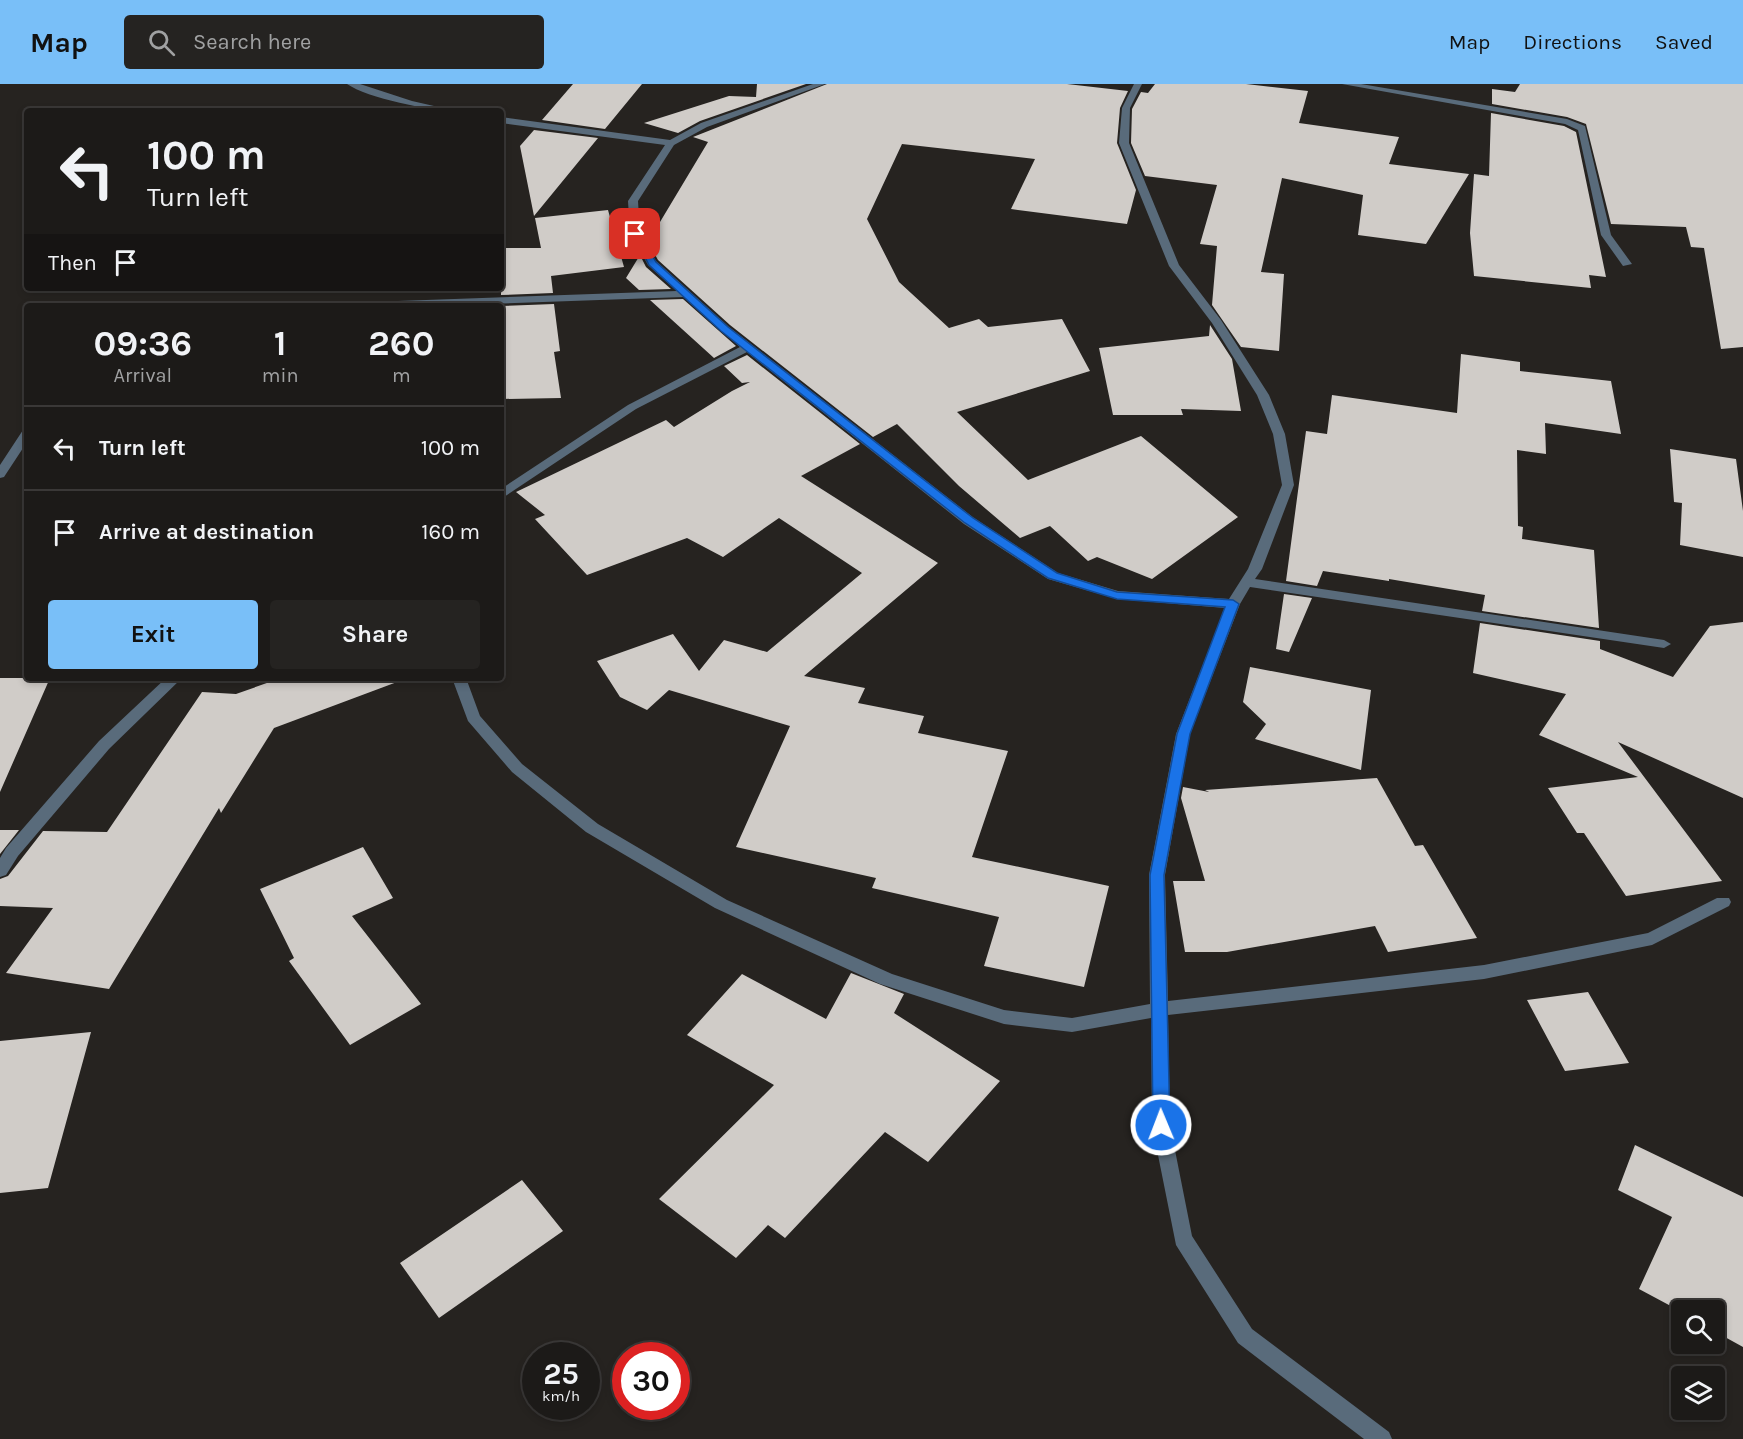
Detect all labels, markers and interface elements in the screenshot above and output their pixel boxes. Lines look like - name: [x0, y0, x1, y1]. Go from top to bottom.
- search box: [124, 15, 544, 69]
- text: Map: [30, 26, 88, 59]
- icon: search: [145, 26, 178, 59]
- text: Search here: [193, 29, 311, 55]
- text: Map: [1449, 30, 1490, 54]
- text: Directions: [1523, 30, 1622, 54]
- text: Saved: [1655, 30, 1713, 54]
- text: 100 m: [147, 130, 266, 180]
- icon: left: [48, 132, 126, 210]
- text: Turn left: [147, 181, 248, 213]
- pin: [609, 208, 660, 259]
- icon: arrive: [618, 217, 651, 250]
- icon: arrive: [109, 246, 142, 279]
- text: Then: [48, 250, 97, 276]
- text: 09:36: [94, 322, 192, 364]
- text: 1: [274, 322, 287, 364]
- text: 260: [368, 322, 434, 364]
- text: Arrival: [114, 364, 172, 387]
- text: min: [262, 364, 299, 387]
- text: m: [392, 364, 411, 387]
- icon: left: [48, 432, 81, 465]
- text: Turn left: [99, 435, 186, 461]
- text: 100 m: [421, 435, 480, 461]
- icon: arrive: [48, 516, 81, 549]
- text: Arrive at destination: [99, 519, 314, 545]
- text: 160 m: [421, 519, 480, 545]
- button: Exit: [48, 600, 258, 669]
- button: Share: [270, 600, 480, 669]
- position arrow: [1129, 1093, 1193, 1157]
- map controls: [1671, 1300, 1725, 1420]
- button: search: [1671, 1300, 1725, 1354]
- speed limit sign: 30: [612, 1342, 690, 1420]
- text: 25: [543, 1356, 579, 1392]
- button: layers: [1671, 1366, 1725, 1420]
- text: km/h: [542, 1387, 580, 1405]

